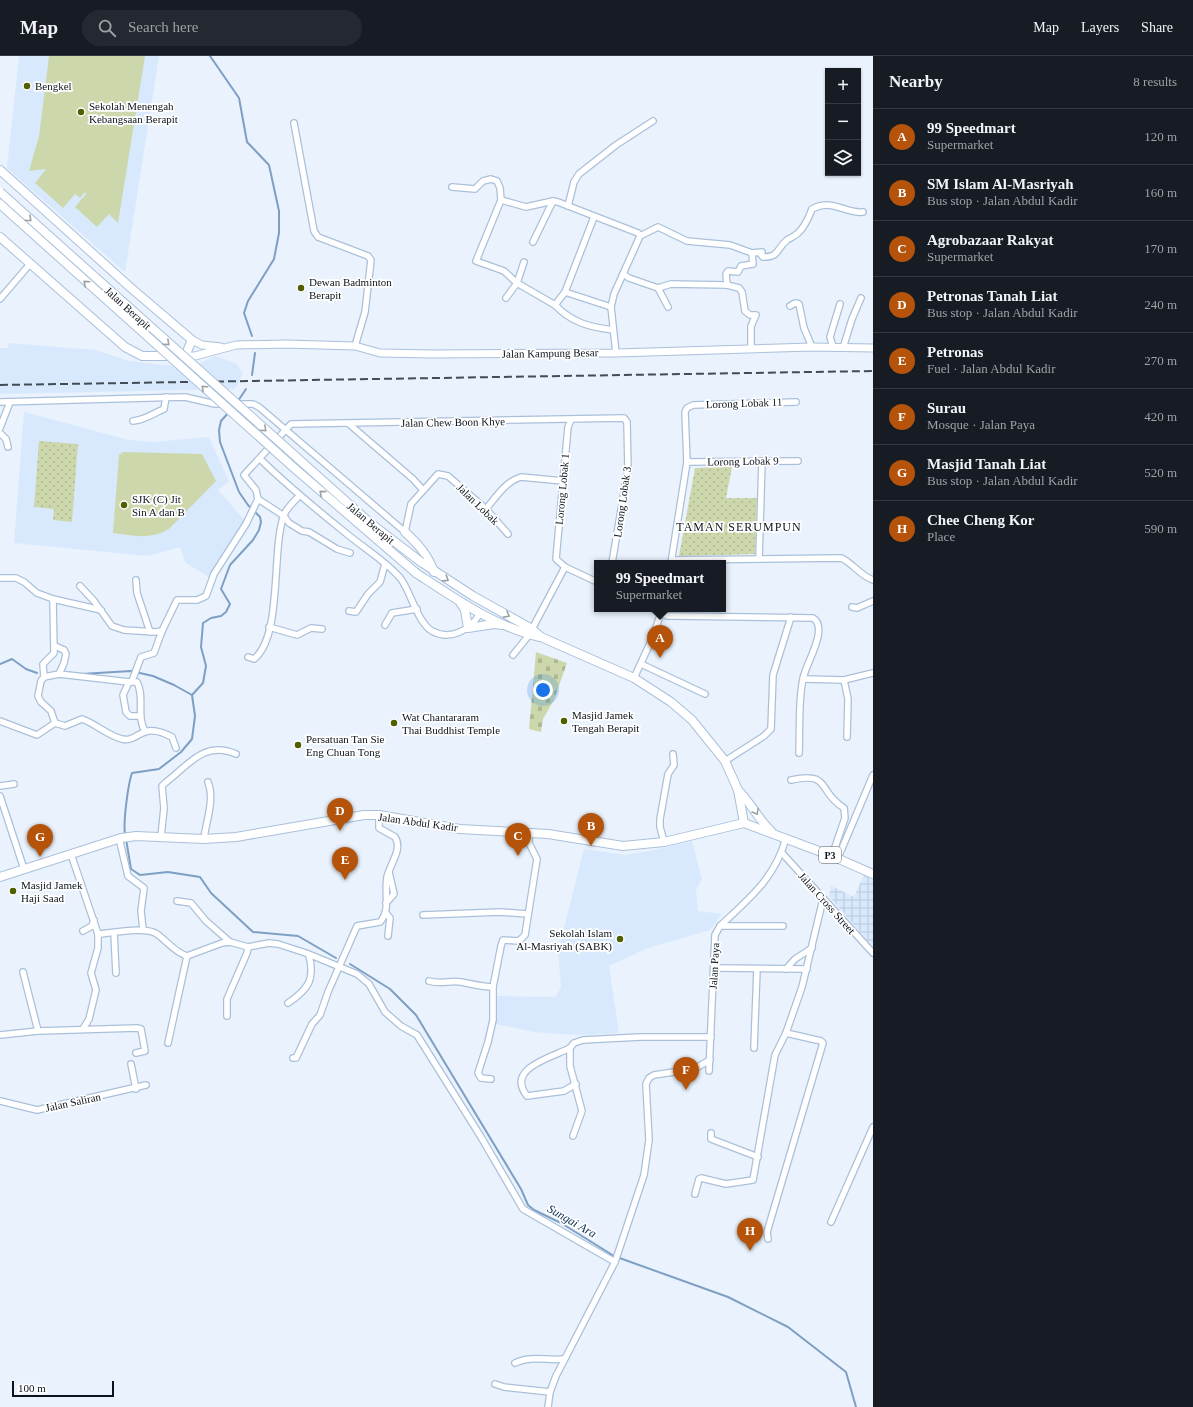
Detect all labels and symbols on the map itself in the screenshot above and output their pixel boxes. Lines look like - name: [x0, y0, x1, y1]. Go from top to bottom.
- place label: Bengkel: [35, 80, 72, 92]
- marker: Bengkel: [22, 81, 32, 91]
- place label: Sekolah Menengah Kebangsaan Berapit: [89, 100, 178, 125]
- marker: Sekolah Menengah Kebangsaan Berapit: [76, 107, 86, 117]
- one-way arrow: [24, 214, 32, 221]
- place label: Dewan Badminton Berapit: [309, 276, 392, 301]
- one-way arrow: [83, 280, 91, 288]
- marker: Dewan Badminton Berapit: [296, 283, 306, 293]
- street label: Jalan Berapit: [103, 284, 153, 332]
- one-way arrow: [163, 338, 170, 345]
- street label: Jalan Kampung Besar: [502, 346, 599, 360]
- one-way arrow: [201, 385, 209, 392]
- street label: Lorong Lobak 11: [706, 396, 782, 410]
- street label: Jalan Chew Boon Khye: [401, 415, 505, 429]
- one-way arrow: [260, 424, 267, 431]
- street label: Lorong Lobak 1: [553, 453, 571, 525]
- street label: Lorong Lobak 9: [707, 454, 779, 468]
- street label: Lorong Lobak 3: [611, 465, 633, 538]
- street label: Jalan Lobak: [455, 481, 502, 527]
- one-way arrow: [320, 490, 327, 497]
- place label: SJK (C) Jit Sin A dan B: [132, 493, 185, 518]
- marker: SJK (C) Jit Sin A dan B: [119, 500, 129, 510]
- street label: Jalan Berapit: [345, 500, 397, 546]
- district label: TAMAN SERUMPUN: [676, 520, 802, 534]
- one-way arrow: [442, 575, 449, 582]
- one-way arrow: [503, 610, 510, 617]
- pin: A: [647, 625, 673, 658]
- your location: [533, 680, 553, 700]
- place label: Masjid Jamek Tengah Berapit: [572, 709, 639, 734]
- place label: Wat Chantararam Thai Buddhist Temple: [402, 711, 500, 736]
- marker: Masjid Jamek Tengah Berapit: [559, 716, 569, 726]
- marker: Wat Chantararam Thai Buddhist Temple: [389, 718, 399, 728]
- place label: Persatuan Tan Sie Eng Chuan Tong: [306, 733, 385, 758]
- marker: Persatuan Tan Sie Eng Chuan Tong: [293, 740, 303, 750]
- pin: D: [327, 798, 353, 831]
- one-way arrow: [752, 808, 759, 815]
- street label: Jalan Abdul Kadir: [378, 810, 459, 834]
- pin: B: [578, 813, 604, 846]
- pin: C: [505, 823, 531, 856]
- pin: G: [27, 824, 53, 857]
- pin: E: [332, 847, 358, 880]
- road number: P3: [819, 847, 841, 863]
- street label: Jalan Cross Street: [796, 870, 858, 936]
- place label: Masjid Jamek Haji Saad: [21, 879, 83, 904]
- marker: Masjid Jamek Haji Saad: [8, 886, 18, 896]
- place label: Sekolah Islam Al-Masriyah (SABK): [516, 927, 612, 953]
- marker: Sekolah Islam Al-Masriyah (SABK): [615, 934, 625, 944]
- street label: Jalan Paya: [707, 942, 721, 990]
- pin: F: [673, 1057, 699, 1090]
- street label: Jalan Saliran: [44, 1090, 102, 1114]
- water label: Sungai Ara: [545, 1201, 599, 1241]
- pin: H: [737, 1218, 763, 1251]
- scale bar: [12, 1379, 114, 1398]

